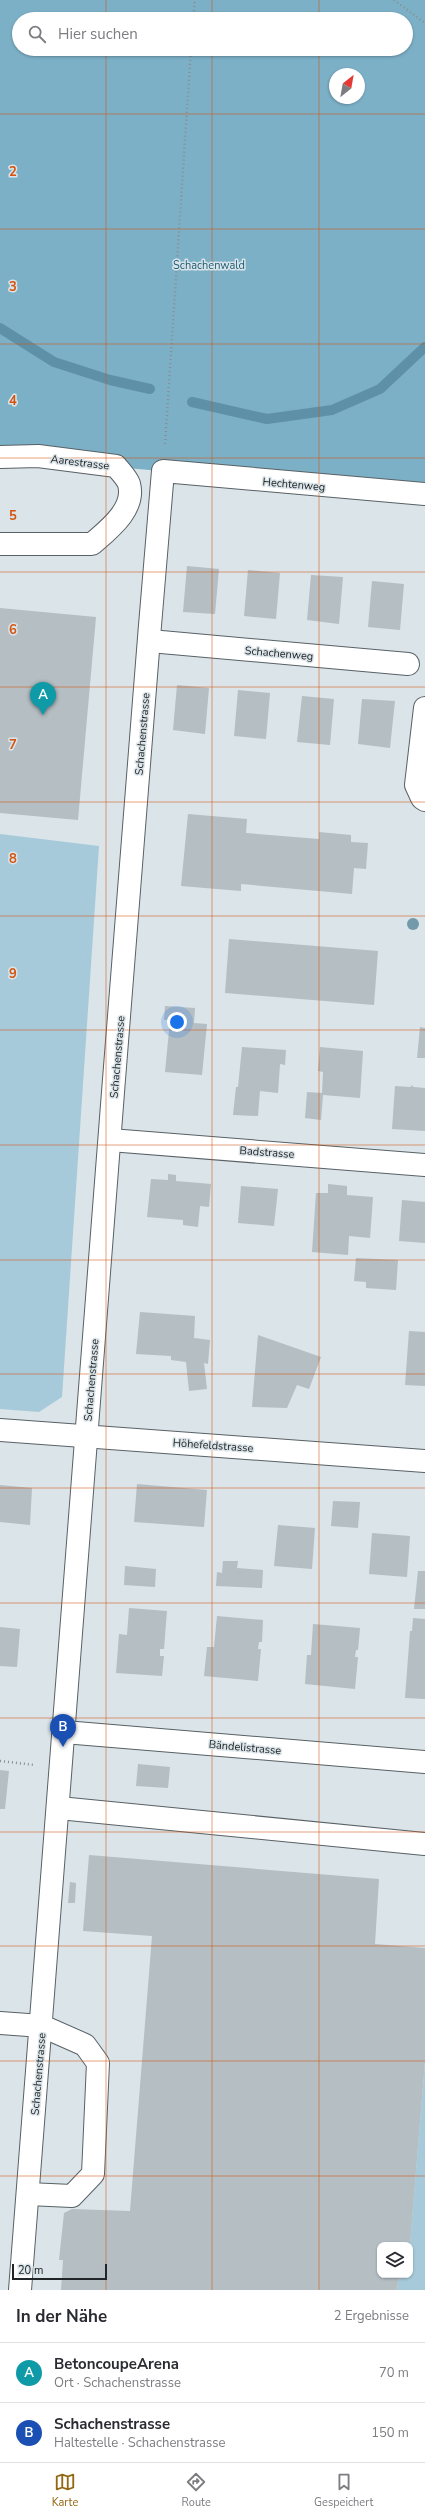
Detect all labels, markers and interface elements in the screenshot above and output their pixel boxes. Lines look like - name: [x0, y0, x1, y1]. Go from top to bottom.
- search box: [12, 12, 413, 56]
- icon: search: [26, 23, 48, 45]
- text: Hier suchen: [58, 24, 138, 44]
- north arrow: [329, 68, 365, 104]
- text: 2: [9, 163, 17, 181]
- park label: Schachenwald: [173, 258, 245, 273]
- text: 3: [9, 278, 17, 296]
- text: 4: [9, 392, 17, 410]
- street label: Aarestrasse: [50, 451, 110, 474]
- street label: Hechtenweg: [262, 474, 326, 495]
- text: 5: [9, 507, 17, 525]
- text: 6: [9, 621, 17, 639]
- street label: Schachenweg: [244, 643, 314, 664]
- pin: A: [30, 682, 56, 715]
- street label: Schachenstrasse: [131, 692, 154, 776]
- text: 7: [9, 736, 17, 754]
- text: 8: [9, 850, 17, 868]
- text: 9: [9, 965, 17, 983]
- your location: [167, 1012, 187, 1032]
- street label: Schachenstrasse: [106, 1015, 129, 1099]
- street label: Badstrasse: [239, 1143, 295, 1162]
- street label: Schachenstrasse: [80, 1338, 103, 1422]
- street label: Höhefeldstrasse: [172, 1435, 254, 1456]
- pin: B: [50, 1714, 76, 1747]
- street label: Bändelistrasse: [208, 1737, 282, 1758]
- street label: Schachenstrasse: [27, 2032, 50, 2116]
- map controls: [377, 2242, 413, 2278]
- button: layers: [377, 2242, 413, 2278]
- scale bar: [12, 2262, 107, 2281]
- text: 20 m: [18, 2263, 43, 2278]
- text: In der Nähe: [16, 2305, 107, 2328]
- text: 2 Ergebnisse: [334, 2307, 409, 2325]
- text: BetoncoupeArena: [54, 2354, 179, 2374]
- text: A: [24, 2364, 34, 2382]
- text: 70 m: [379, 2364, 409, 2382]
- text: Ort · Schachenstrasse: [54, 2374, 181, 2392]
- text: Schachenstrasse: [54, 2414, 170, 2434]
- text: B: [25, 2424, 33, 2442]
- text: 150 m: [371, 2424, 409, 2442]
- text: Haltestelle · Schachenstrasse: [54, 2434, 225, 2452]
- tab: Karte: [52, 2471, 78, 2510]
- tab: Route: [182, 2471, 211, 2510]
- tab: Gespeichert: [314, 2471, 373, 2510]

